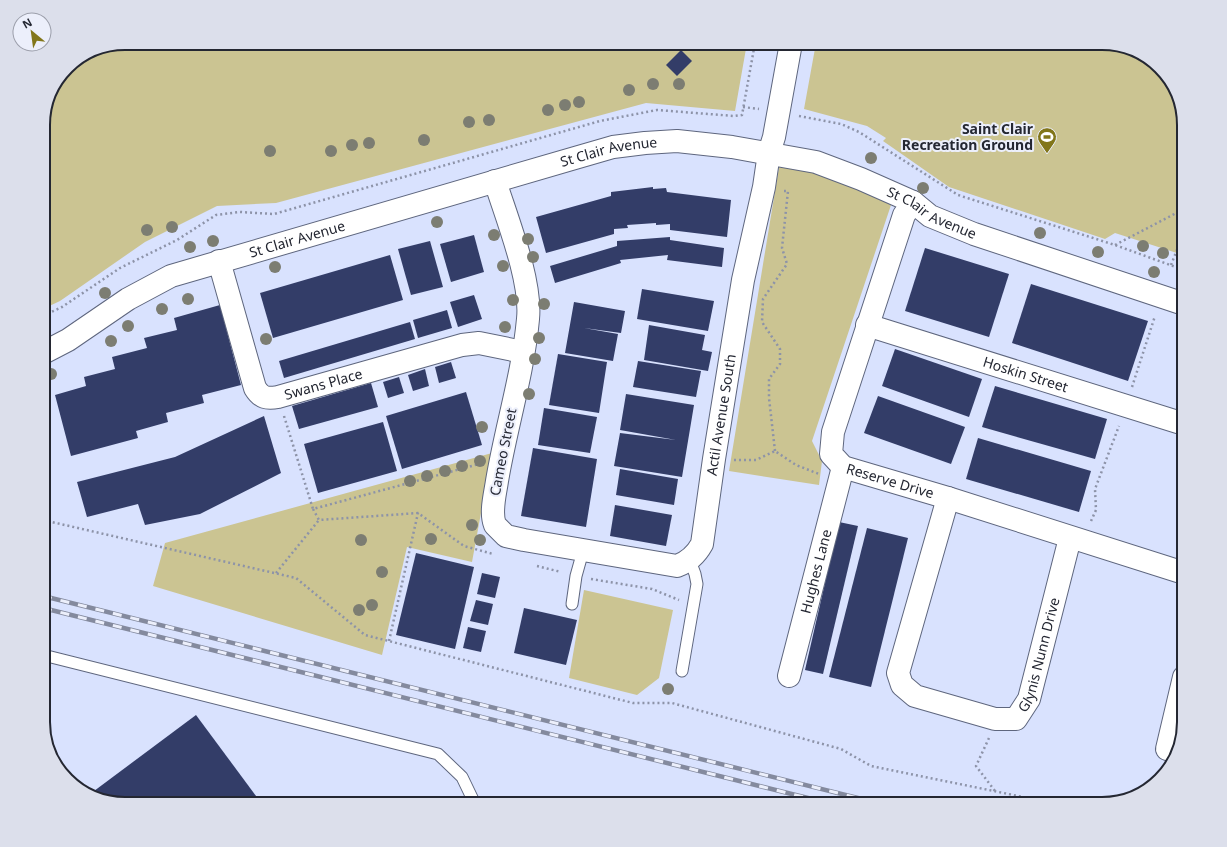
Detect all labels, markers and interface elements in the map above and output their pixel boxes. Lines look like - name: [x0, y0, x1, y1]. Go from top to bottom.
- north arrow: [12, 12, 52, 52]
- text: N: [19, 14, 34, 32]
- place label: Saint Clair Recreation Ground: [902, 119, 1034, 154]
- sports icon: Saint Clair Recreation Ground: [1036, 126, 1058, 154]
- street label: St Clair Avenue: [558, 132, 658, 171]
- street label: St Clair Avenue: [884, 182, 980, 243]
- street label: St Clair Avenue: [247, 216, 347, 262]
- street label: Hoskin Street: [981, 352, 1070, 396]
- street label: Actil Avenue South: [702, 353, 740, 477]
- street label: Swans Place: [282, 364, 364, 404]
- street label: Cameo Street: [485, 406, 520, 497]
- street label: Reserve Drive: [844, 459, 936, 502]
- street label: Hughes Lane: [796, 527, 836, 615]
- street label: Glynis Nunn Drive: [1013, 595, 1064, 716]

